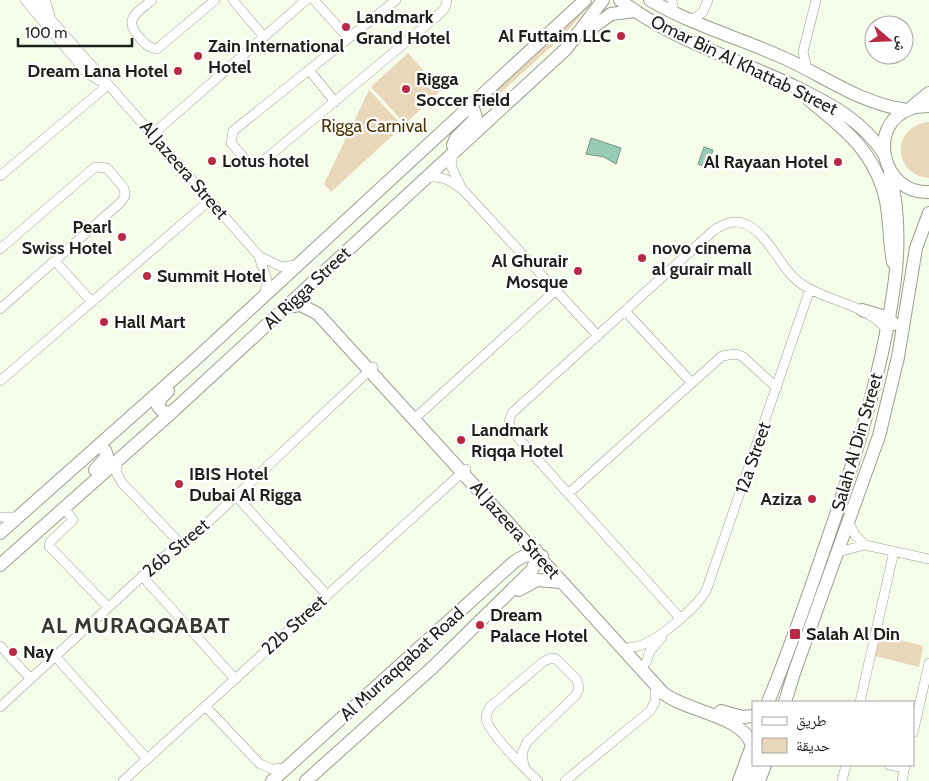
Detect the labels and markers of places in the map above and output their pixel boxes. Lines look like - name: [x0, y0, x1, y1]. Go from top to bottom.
- place label: Landmark Grand Hotel: [356, 6, 450, 49]
- marker: Landmark Grand Hotel: [340, 21, 352, 33]
- place label: Al Futtaim LLC: [498, 25, 611, 47]
- marker: Al Futtaim LLC: [615, 30, 627, 42]
- place label: Zain International Hotel: [208, 35, 345, 78]
- marker: Zain International Hotel: [192, 50, 204, 62]
- place label: Dream Lana Hotel: [27, 60, 168, 82]
- marker: Dream Lana Hotel: [172, 65, 184, 77]
- place label: Rigga Soccer Field: [416, 68, 510, 111]
- marker: Rigga Soccer Field: [400, 83, 412, 95]
- place label: Lotus hotel: [222, 150, 309, 172]
- place label: Al Rayaan Hotel: [704, 151, 828, 173]
- marker: Lotus hotel: [206, 155, 218, 167]
- marker: Al Rayaan Hotel: [832, 156, 844, 168]
- place label: Pearl Swiss Hotel: [22, 216, 112, 259]
- marker: Pearl Swiss Hotel: [116, 231, 128, 243]
- place label: novo cinema al gurair mall: [652, 237, 752, 280]
- place label: Al Ghurair Mosque: [491, 250, 568, 293]
- marker: novo cinema al gurair mall: [636, 252, 648, 264]
- place label: Summit Hotel: [157, 265, 267, 287]
- marker: Al Ghurair Mosque: [572, 265, 584, 277]
- marker: Summit Hotel: [141, 270, 153, 282]
- place label: Hall Mart: [114, 311, 185, 333]
- marker: Hall Mart: [98, 316, 110, 328]
- place label: Landmark Riqqa Hotel: [471, 419, 564, 462]
- marker: Landmark Riqqa Hotel: [455, 434, 467, 446]
- place label: IBIS Hotel Dubai Al Rigga: [189, 463, 302, 506]
- marker: IBIS Hotel Dubai Al Rigga: [173, 478, 185, 490]
- place label: Aziza: [760, 488, 802, 510]
- marker: Aziza: [806, 493, 818, 505]
- place label: Dream Palace Hotel: [490, 604, 588, 647]
- marker: Dream Palace Hotel: [474, 619, 486, 631]
- place label: Salah Al Din: [806, 623, 900, 645]
- marker: Salah Al Din: [788, 627, 802, 641]
- place label: Nay: [23, 641, 54, 663]
- marker: Nay: [7, 646, 19, 658]

